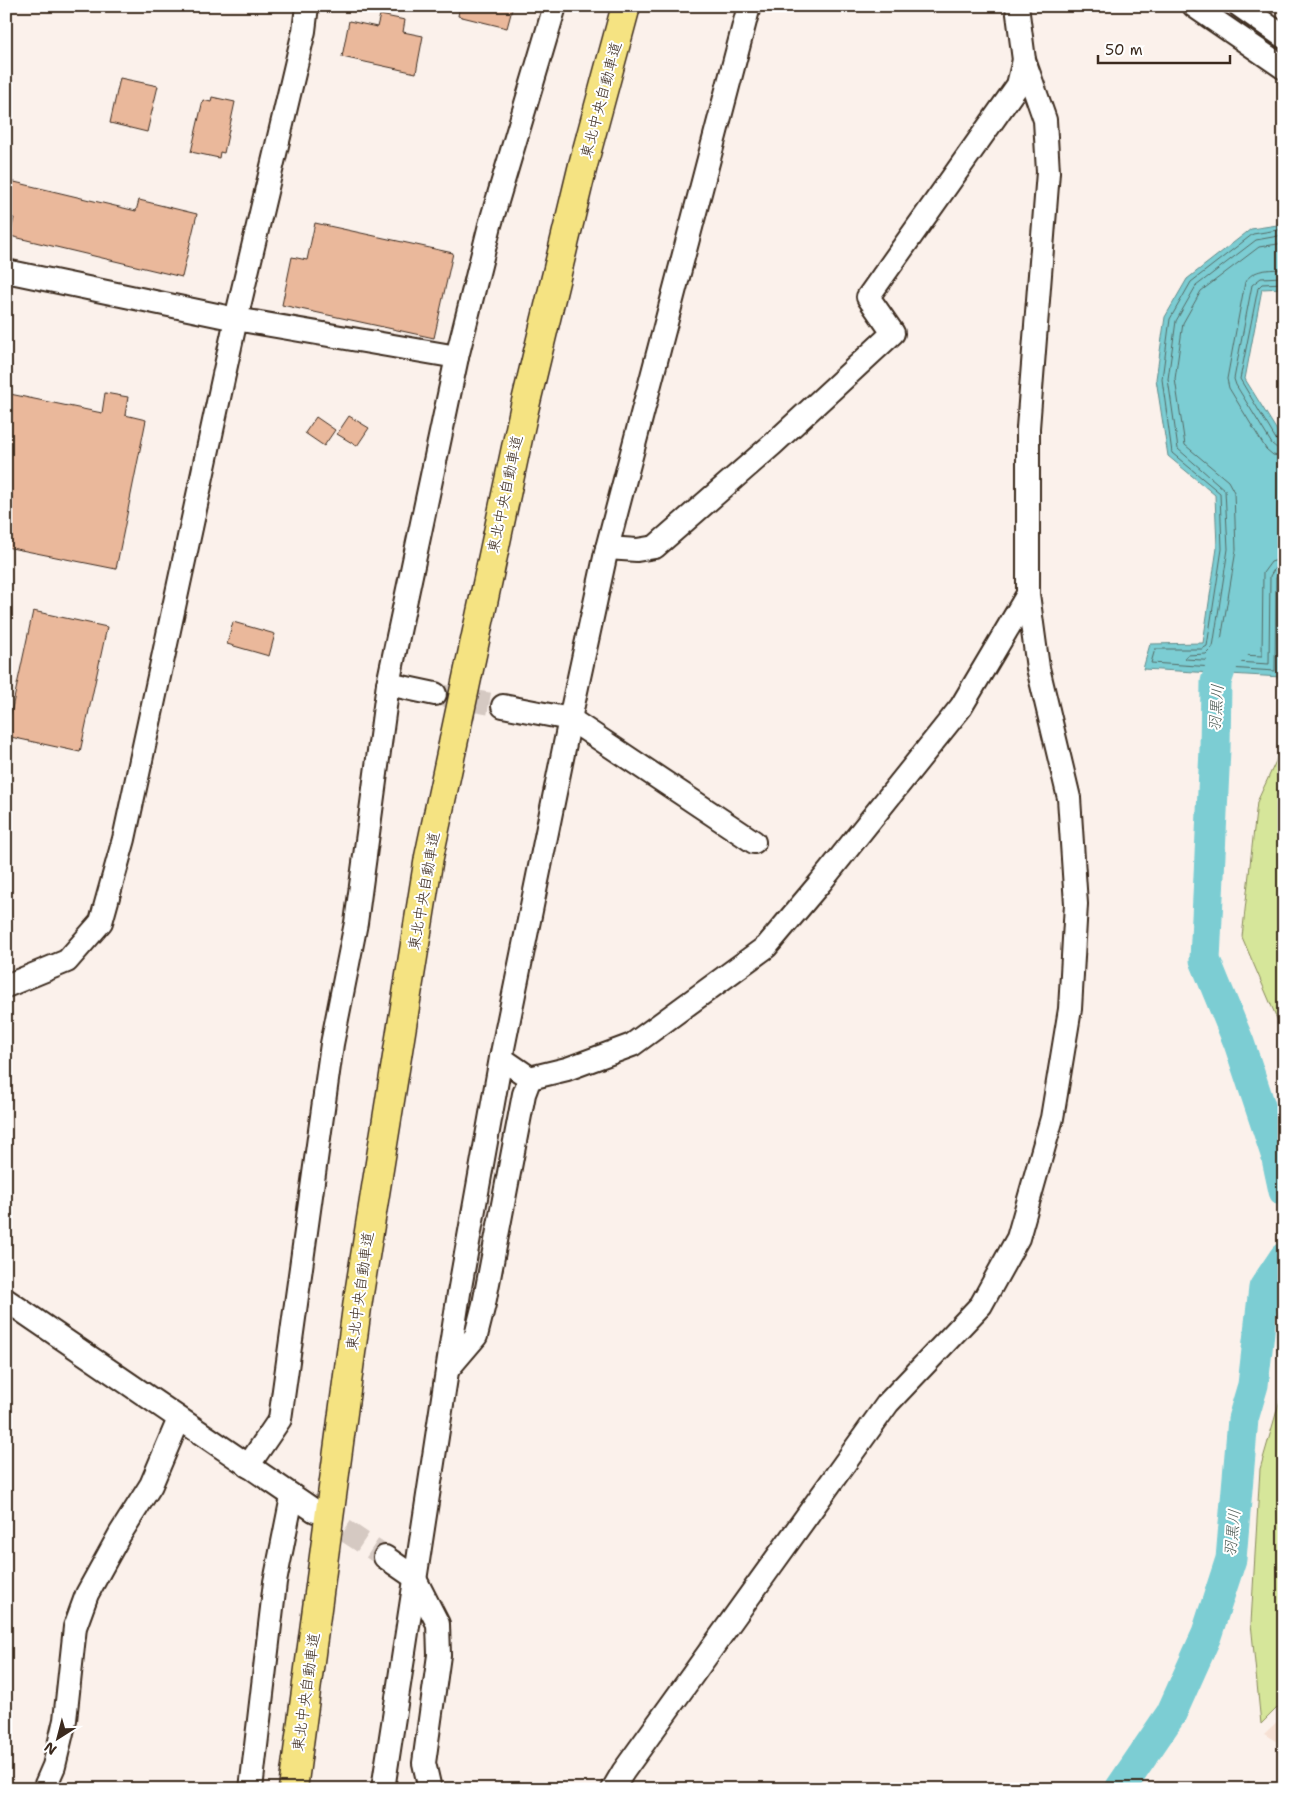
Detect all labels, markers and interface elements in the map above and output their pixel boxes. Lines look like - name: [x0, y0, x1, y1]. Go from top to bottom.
- scale bar: [1098, 32, 1230, 64]
- street label: 東北中央自動車道: [576, 39, 626, 161]
- text: 50 m: [1105, 40, 1143, 60]
- street label: 東北中央自動車道: [483, 433, 527, 555]
- water label: 羽黒川: [1204, 683, 1228, 733]
- street label: 東北中央自動車道: [404, 830, 444, 952]
- street label: 東北中央自動車道: [342, 1230, 378, 1352]
- water label: 羽黒川: [1219, 1508, 1245, 1558]
- street label: 東北中央自動車道: [288, 1631, 324, 1753]
- north arrow: [32, 1712, 82, 1762]
- text: N: [41, 1738, 60, 1759]

